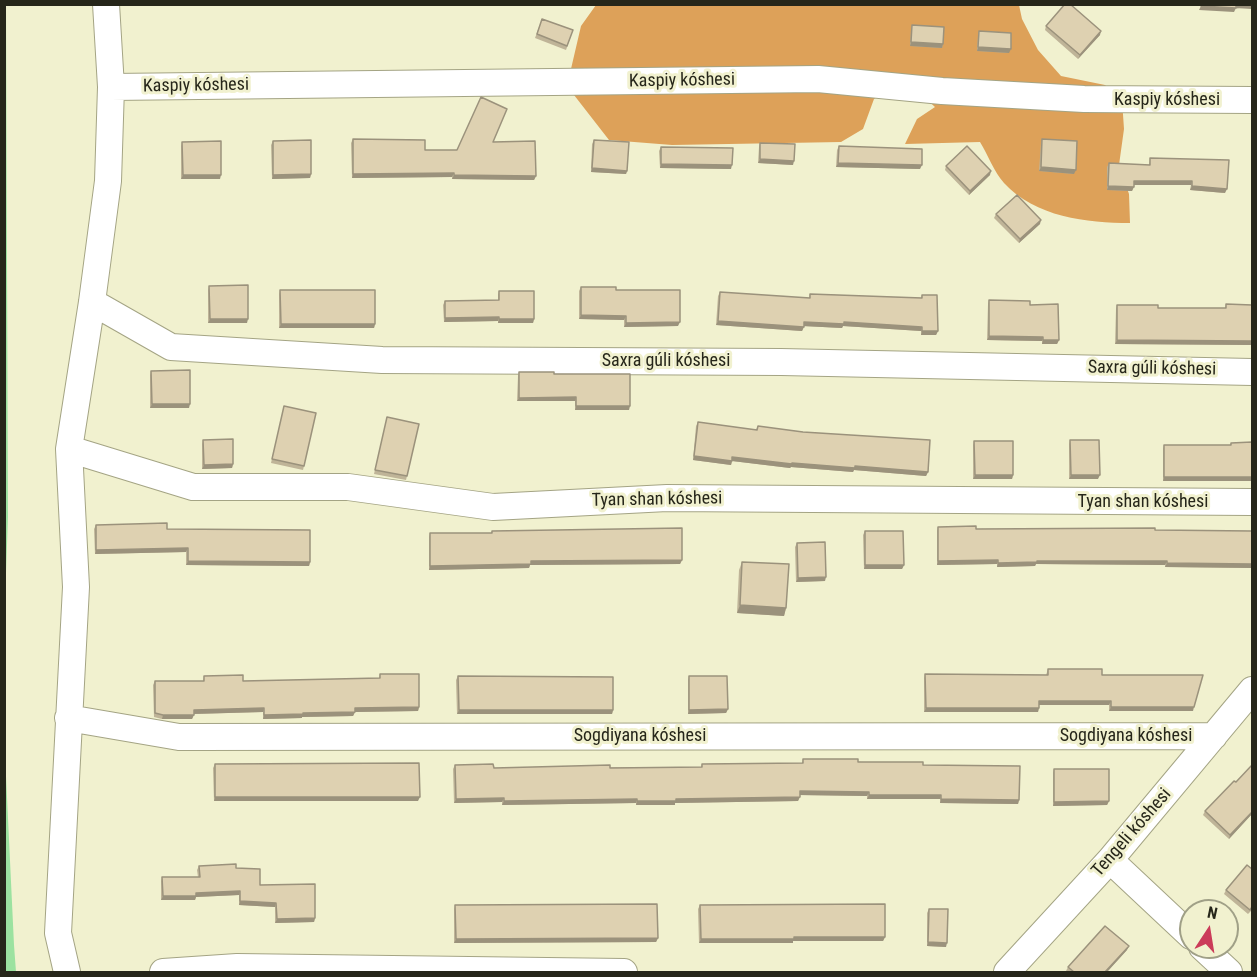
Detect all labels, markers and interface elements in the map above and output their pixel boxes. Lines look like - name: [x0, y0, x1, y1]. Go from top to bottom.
- street label: Kaspiy kóshesi: [629, 69, 735, 93]
- street label: Kaspiy kóshesi: [143, 74, 249, 98]
- street label: Kaspiy kóshesi: [1114, 89, 1220, 111]
- street label: Saxra gúli kóshesi: [602, 350, 730, 372]
- street label: Saxra gúli kóshesi: [1088, 357, 1216, 381]
- street label: Tyan shan kóshesi: [591, 488, 723, 512]
- street label: Tyan shan kóshesi: [1078, 491, 1208, 513]
- street label: Sogdiyana kóshesi: [574, 725, 706, 747]
- street label: Sogdiyana kóshesi: [1060, 725, 1192, 747]
- street label: Tengeli kóshesi: [1088, 784, 1176, 882]
- north arrow: [1179, 899, 1239, 959]
- text: N: [1206, 903, 1219, 923]

